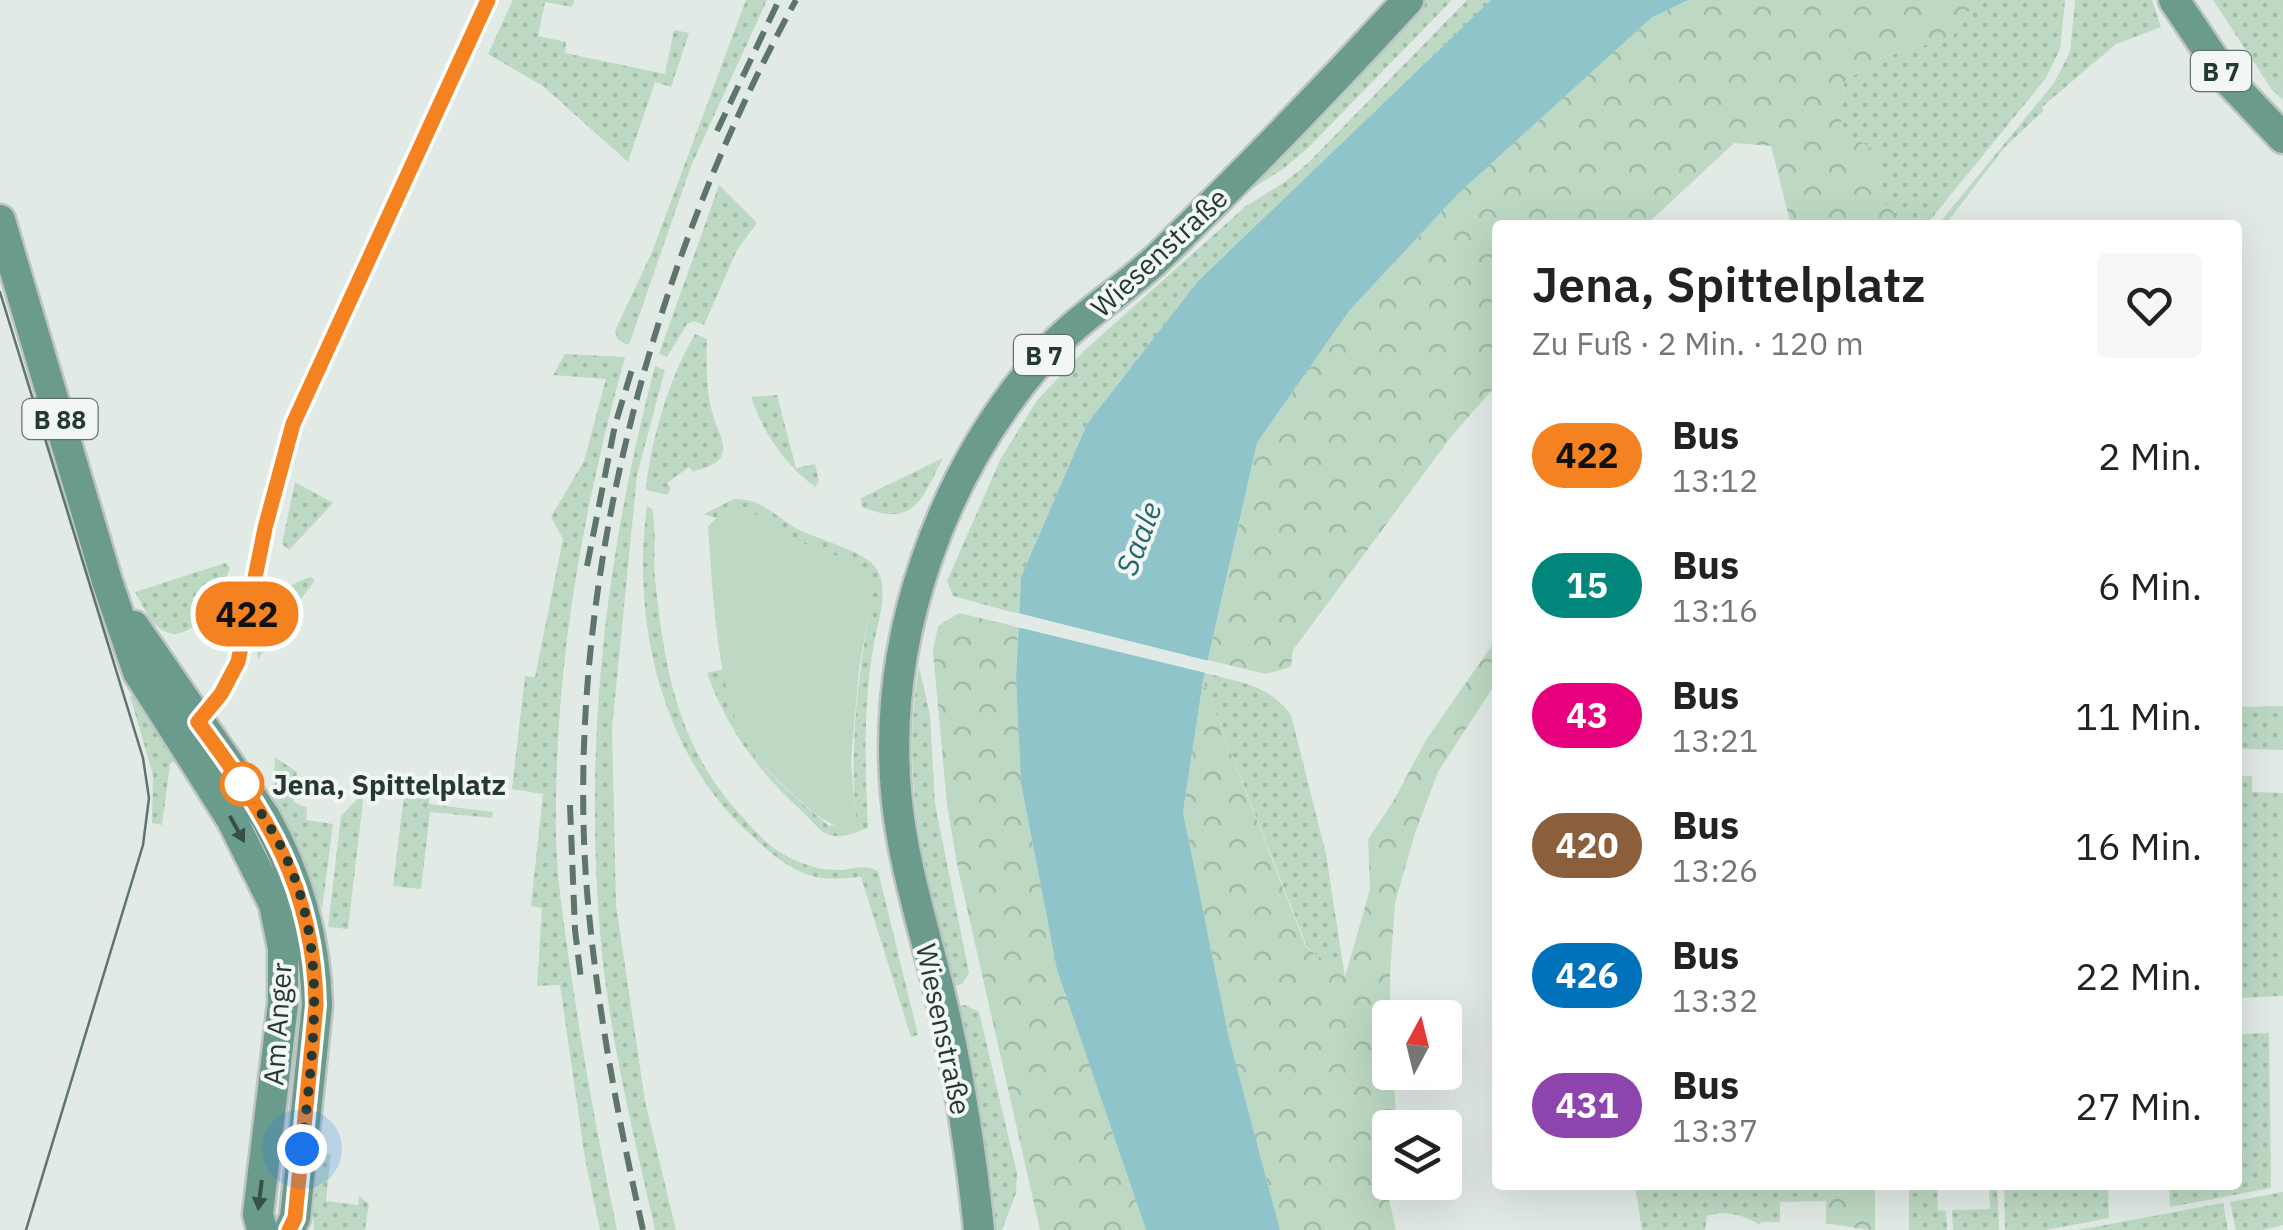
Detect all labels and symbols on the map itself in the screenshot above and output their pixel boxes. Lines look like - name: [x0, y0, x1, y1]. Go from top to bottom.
- road number: B 7: [2191, 51, 2251, 91]
- street label: Wiesenstraße: [1083, 179, 1235, 325]
- road number: B 7: [1014, 335, 1074, 375]
- road number: B 88: [22, 399, 98, 439]
- water label: Saale: [1106, 496, 1170, 580]
- line badge: 422: [190, 582, 304, 646]
- marker: Jena, Spittelplatz: [221, 763, 263, 805]
- place label: Jena, Spittelplatz: [272, 766, 506, 803]
- one-way arrow: [229, 814, 246, 843]
- street label: Wiesenstraße: [908, 940, 980, 1118]
- street label: Am Anger: [254, 961, 300, 1087]
- north arrow: [1372, 1000, 1462, 1090]
- your location: [277, 1124, 327, 1174]
- one-way arrow: [252, 1179, 268, 1211]

